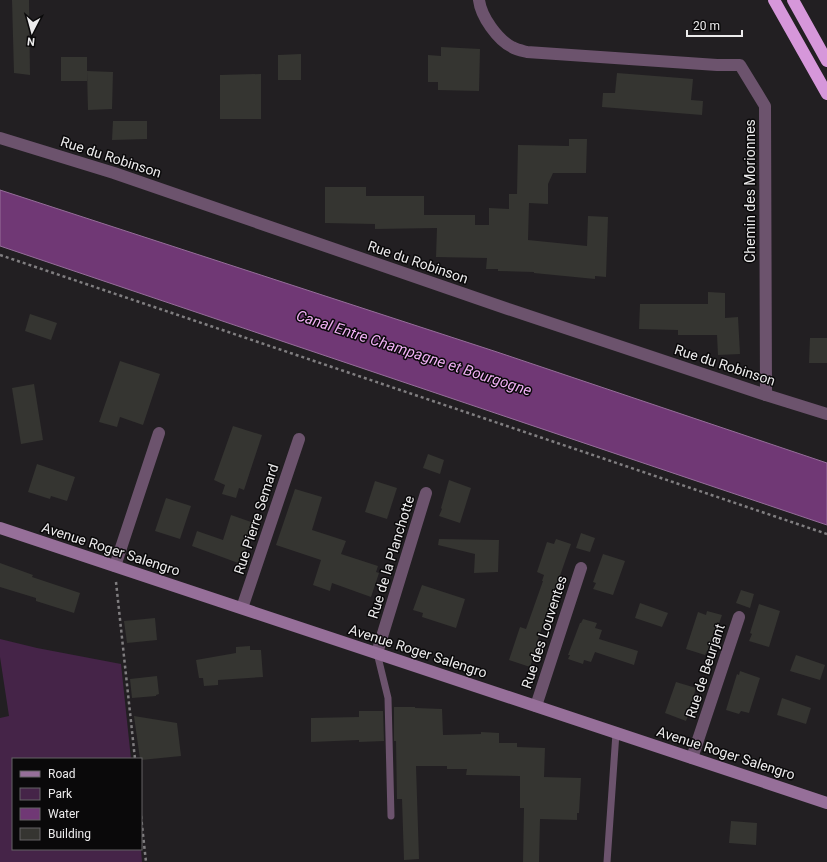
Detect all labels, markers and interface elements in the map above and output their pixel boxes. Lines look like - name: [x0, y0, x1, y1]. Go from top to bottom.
- north arrow: [12, 12, 52, 52]
- scale bar: [687, 12, 742, 38]
- text: 20 m: [693, 19, 720, 33]
- text: N: [26, 35, 36, 48]
- street label: Chemin des Morionnes: [742, 119, 758, 263]
- street label: Rue du Robinson: [59, 133, 163, 181]
- street label: Rue du Robinson: [366, 237, 470, 287]
- water label: Canal Entre Champagne et Bourgogne: [294, 306, 534, 400]
- street label: Rue du Robinson: [673, 341, 777, 389]
- street label: Rue Pierre Semard: [231, 462, 281, 576]
- street label: Rue de la Planchotte: [365, 494, 417, 620]
- street label: Avenue Roger Salengro: [40, 519, 182, 579]
- street label: Rue des Louventes: [518, 574, 570, 690]
- street label: Avenue Roger Salengro: [347, 621, 489, 681]
- street label: Rue de Beurjant: [682, 622, 728, 720]
- street label: Avenue Roger Salengro: [655, 723, 797, 783]
- legend: [12, 758, 142, 850]
- text: Road: [48, 767, 76, 781]
- text: Park: [48, 787, 73, 801]
- text: Water: [48, 807, 79, 821]
- text: Building: [48, 827, 91, 841]

